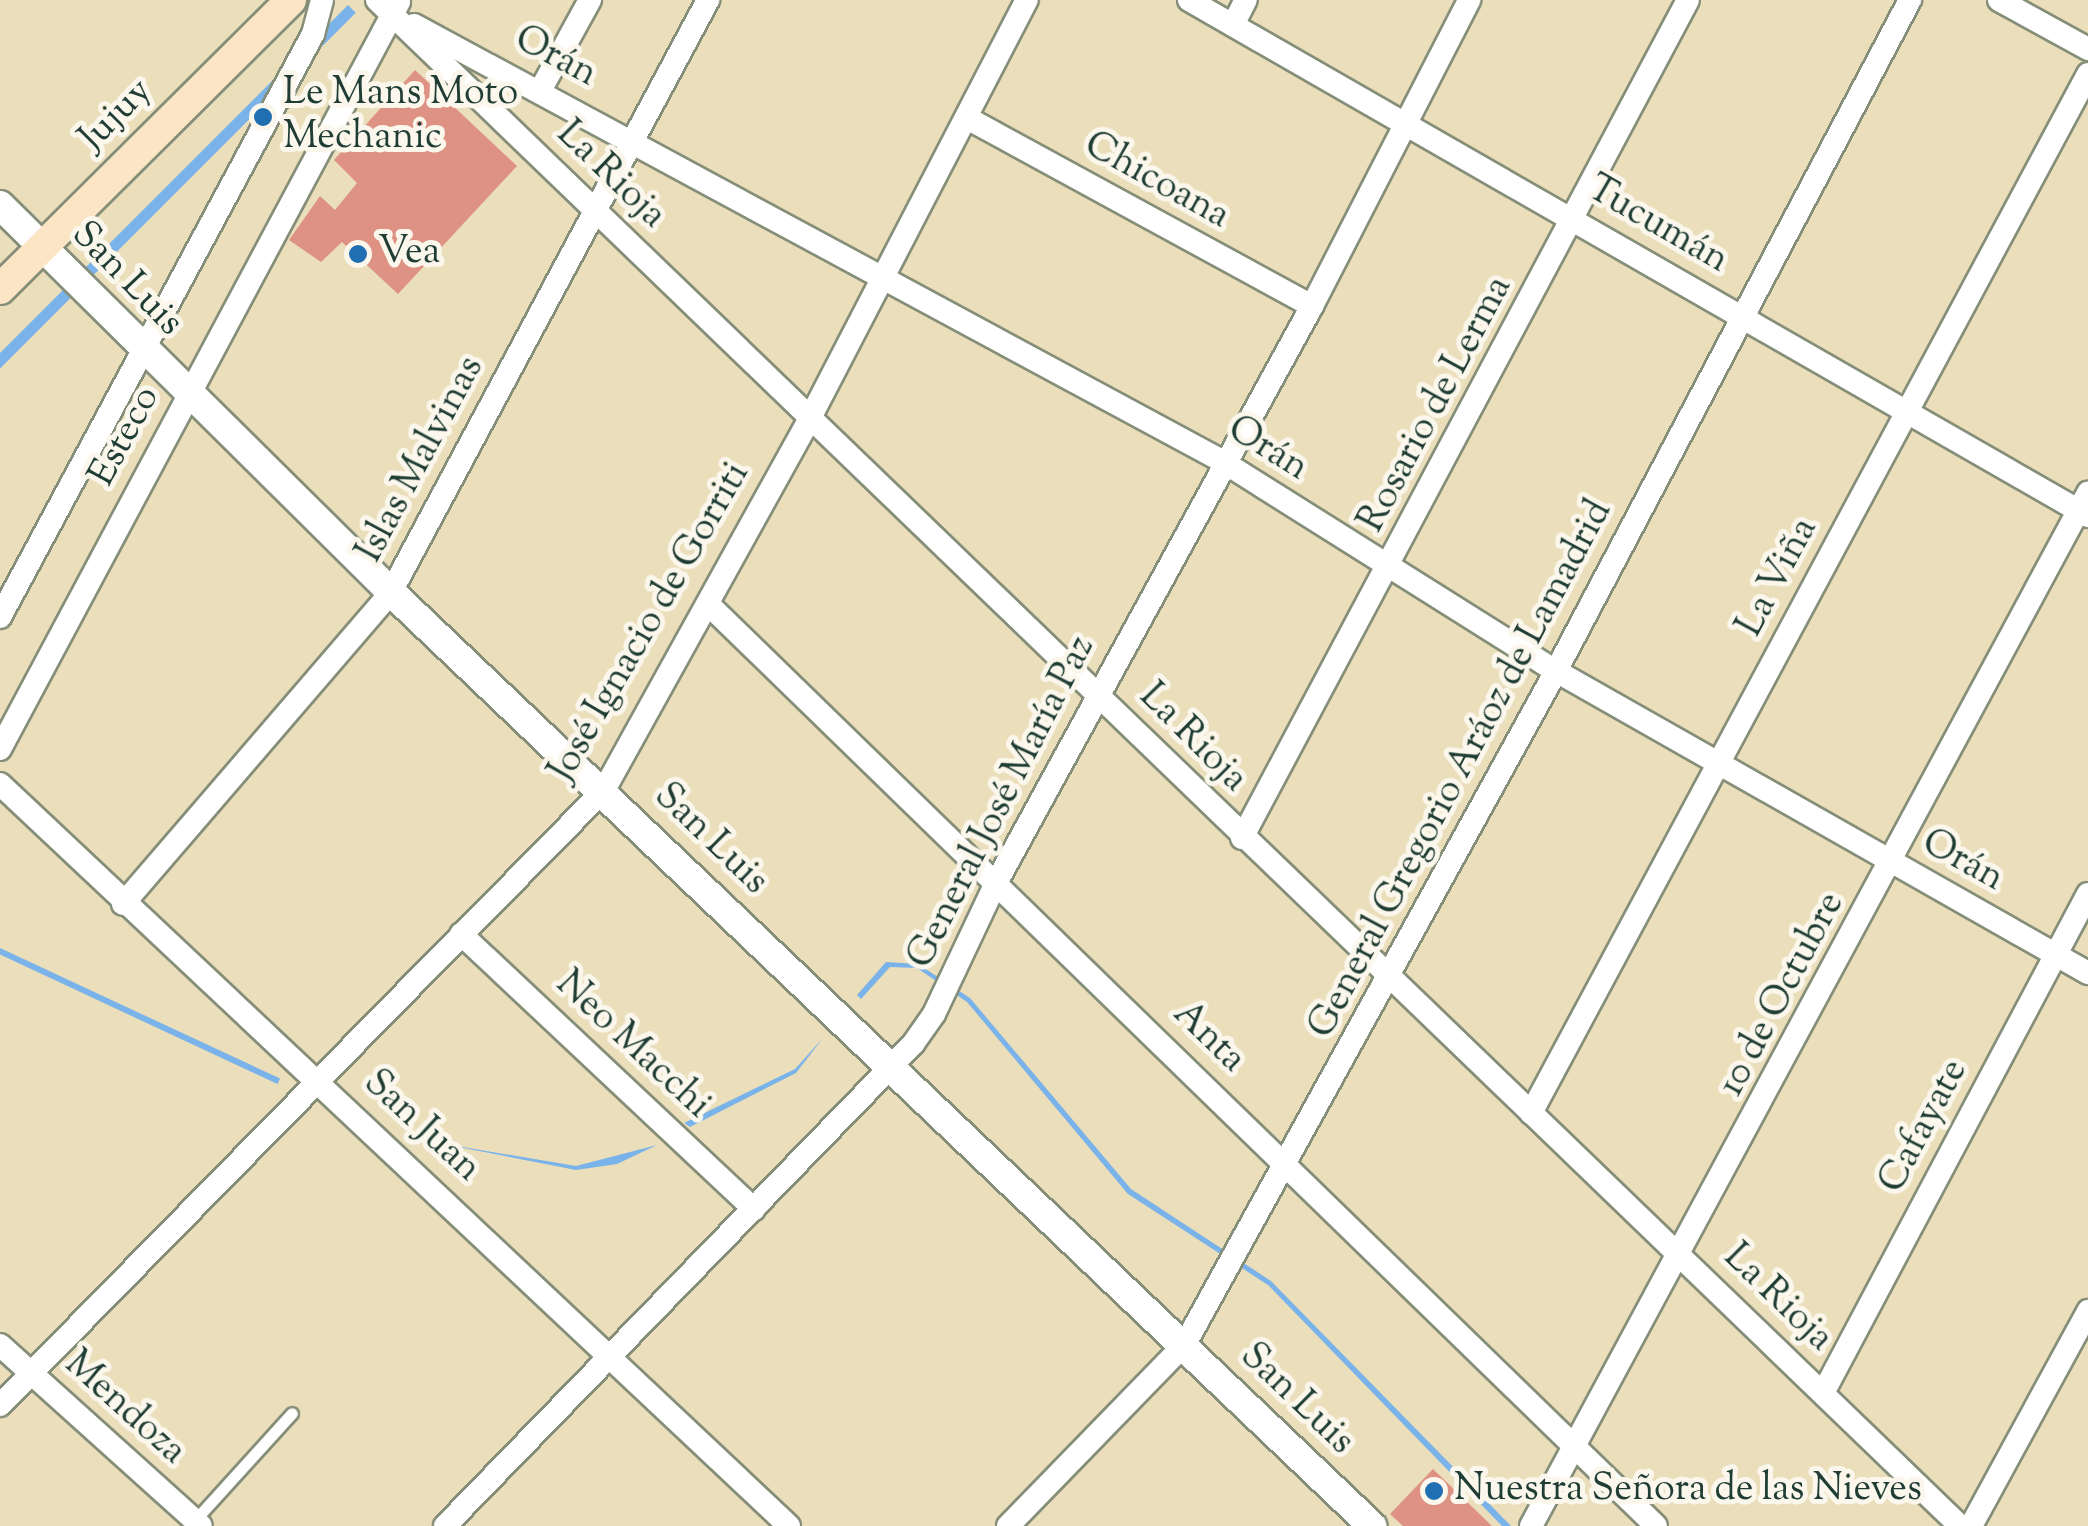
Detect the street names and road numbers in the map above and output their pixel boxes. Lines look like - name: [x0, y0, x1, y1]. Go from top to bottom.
- street label: Orán: [506, 18, 604, 98]
- street label: Jujuy: [71, 70, 163, 162]
- street label: La Rioja: [546, 113, 674, 239]
- street label: Chicoana: [1075, 124, 1237, 240]
- street label: Tucumán: [1578, 167, 1736, 285]
- street label: San Luis: [61, 213, 191, 347]
- street label: Rosario de Lerma: [1350, 269, 1524, 541]
- street label: Islas Malvinas: [349, 349, 495, 571]
- street label: Esteco: [81, 379, 171, 495]
- street label: Orán: [1218, 408, 1316, 492]
- street label: José Ignacio de Gorriti: [541, 455, 761, 791]
- street label: General Gregorio Aráoz de Lamadrid: [1300, 493, 1624, 1047]
- street label: La Viña: [1729, 511, 1829, 645]
- street label: General José María Paz: [899, 629, 1107, 977]
- street label: La Rioja: [1128, 675, 1256, 803]
- street label: San Luis: [643, 775, 777, 905]
- street label: Orán: [1913, 821, 2011, 903]
- street label: 10 de Octubre: [1710, 885, 1856, 1105]
- street label: Neo Macchi: [545, 963, 719, 1129]
- street label: Anta: [1162, 993, 1254, 1083]
- street label: Cafayate: [1871, 1053, 1979, 1201]
- street label: San Juan: [353, 1061, 489, 1193]
- street label: La Rioja: [1713, 1236, 1841, 1362]
- street label: San Luis: [1229, 1335, 1363, 1465]
- street label: Mendoza: [54, 1343, 194, 1475]

